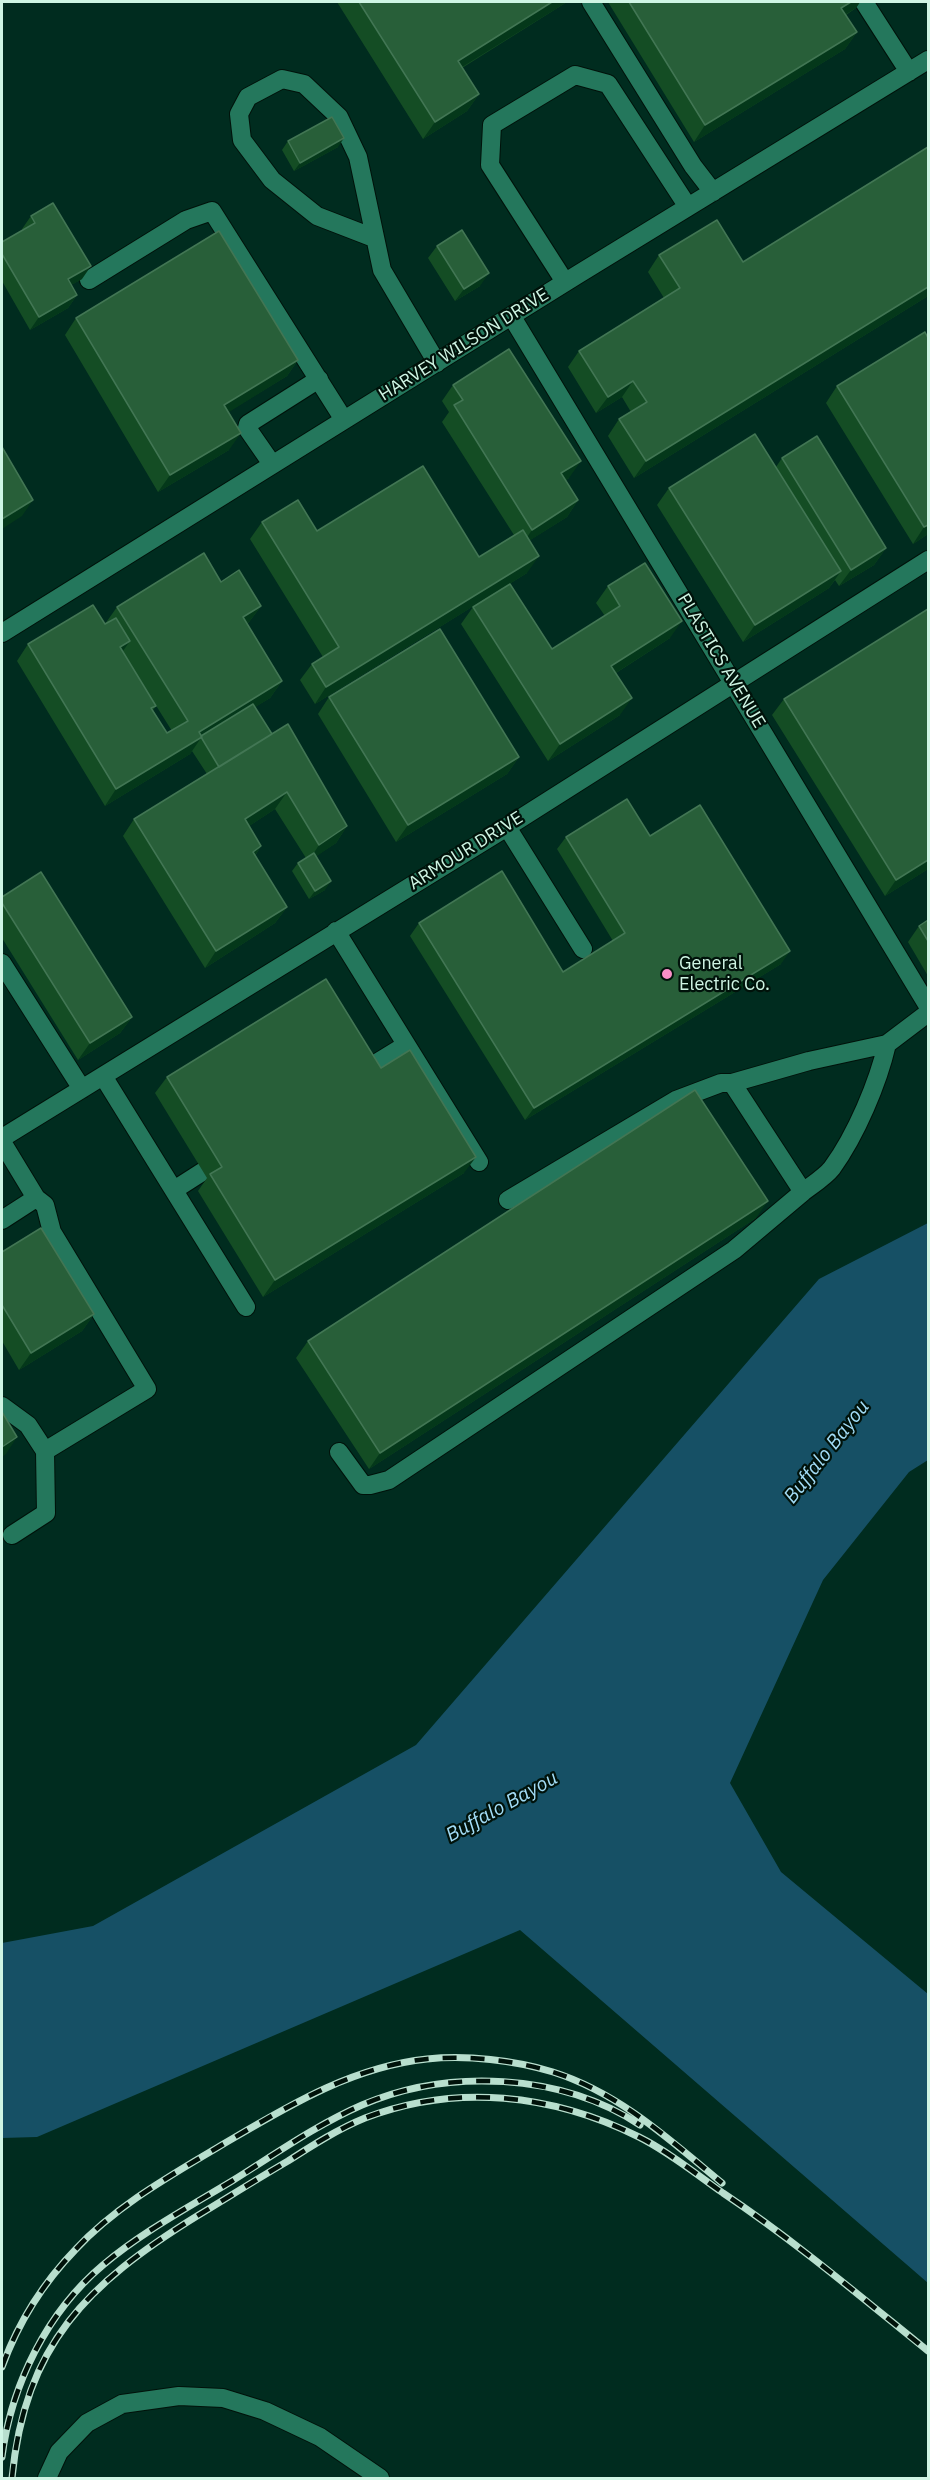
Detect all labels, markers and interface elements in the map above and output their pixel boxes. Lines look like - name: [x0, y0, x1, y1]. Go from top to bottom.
- street label: HARVEY WILSON DRIVE: [375, 284, 553, 406]
- street label: PLASTICS AVENUE: [672, 590, 770, 732]
- street label: ARMOUR DRIVE: [405, 807, 527, 895]
- place label: General Electric Co.: [679, 953, 770, 996]
- marker: General Electric Co.: [660, 967, 674, 981]
- water label: Buffalo Bayou: [779, 1396, 875, 1508]
- water label: Buffalo Bayou: [442, 1766, 562, 1848]

